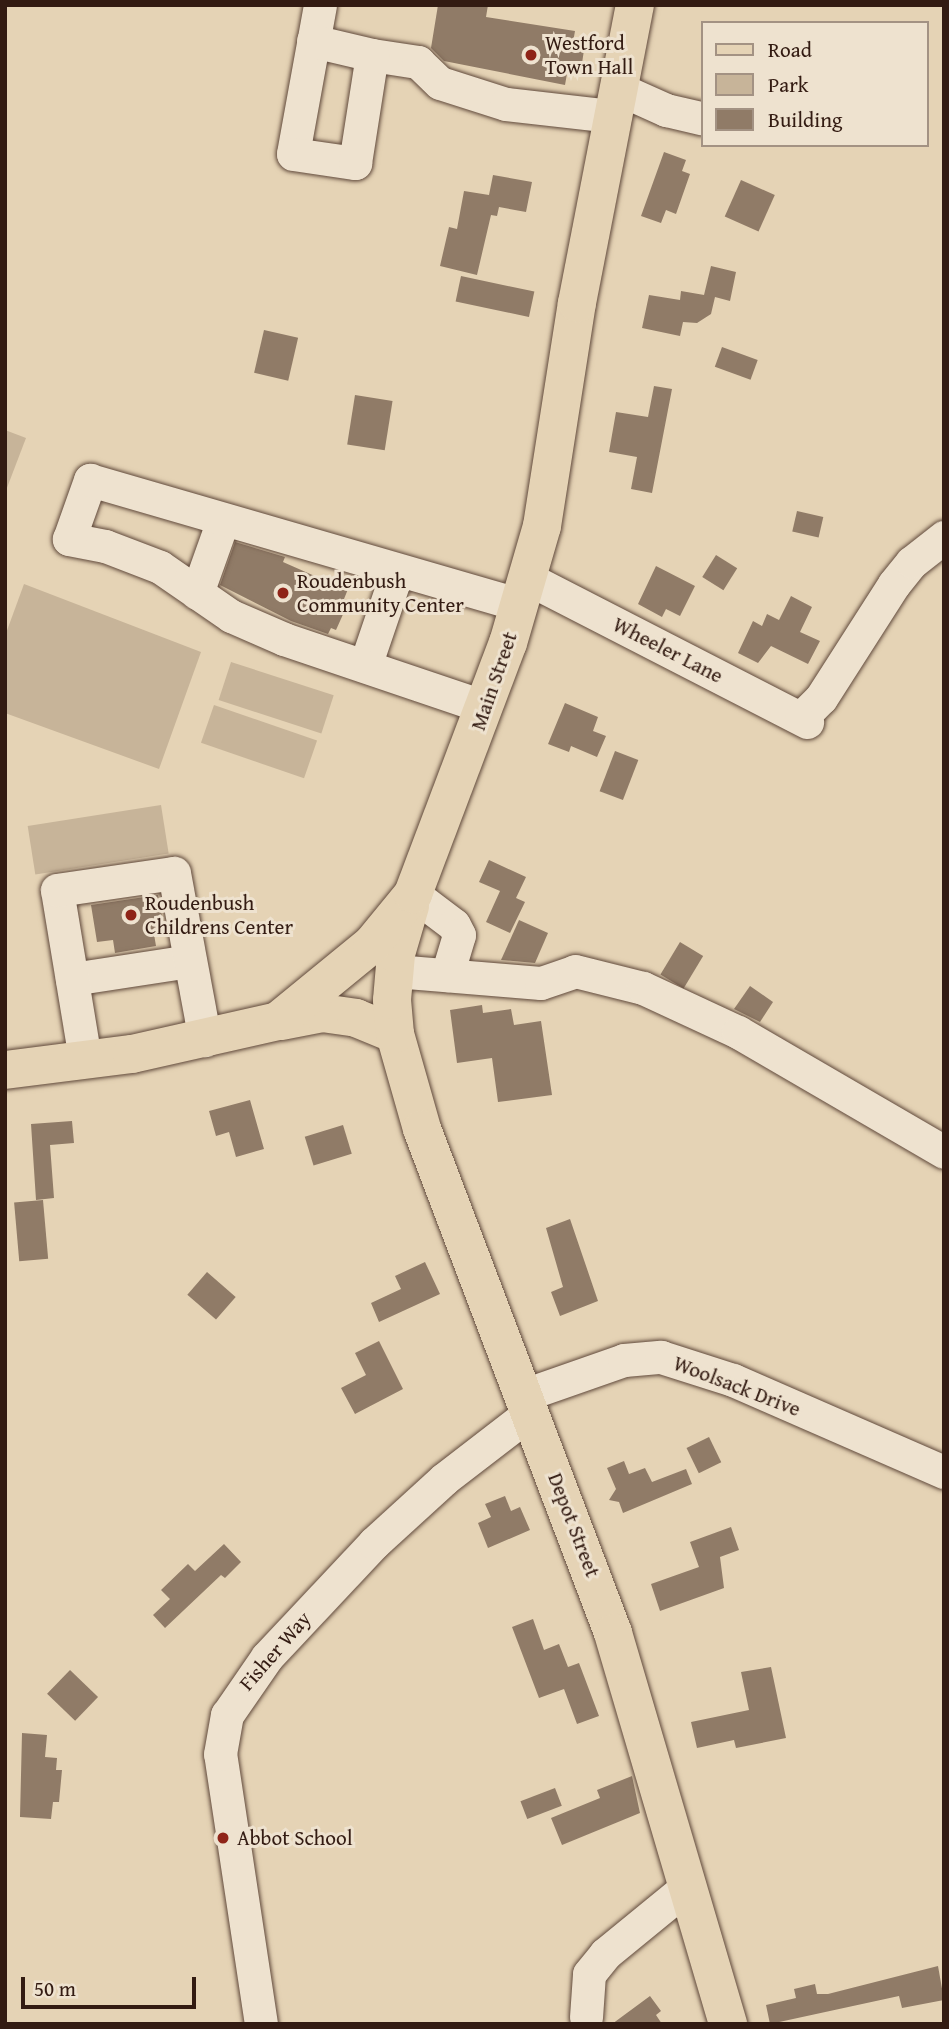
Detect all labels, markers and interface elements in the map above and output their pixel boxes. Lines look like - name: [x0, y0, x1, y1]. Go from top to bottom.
- legend: [701, 21, 928, 147]
- place label: Westford Town Hall: [545, 30, 633, 80]
- text: Road: [768, 34, 812, 65]
- marker: Westford Town Hall: [523, 47, 539, 63]
- text: Park: [768, 69, 809, 100]
- text: Building: [768, 104, 842, 135]
- place label: Roudenbush Community Center: [297, 568, 464, 618]
- marker: Roudenbush Community Center: [275, 585, 291, 601]
- street label: Wheeler Lane: [609, 611, 727, 689]
- street label: Main Street: [465, 628, 523, 734]
- place label: Roudenbush Childrens Center: [145, 890, 293, 940]
- marker: Roudenbush Childrens Center: [123, 907, 139, 923]
- street label: Woolsack Drive: [670, 1350, 804, 1422]
- street label: Depot Street: [543, 1469, 605, 1581]
- street label: Fisher Way: [234, 1606, 316, 1696]
- place label: Abbot School: [237, 1825, 353, 1851]
- marker: Abbot School: [215, 1830, 231, 1846]
- scale bar: [24, 1962, 200, 2006]
- text: 50 m: [34, 1973, 76, 2004]

